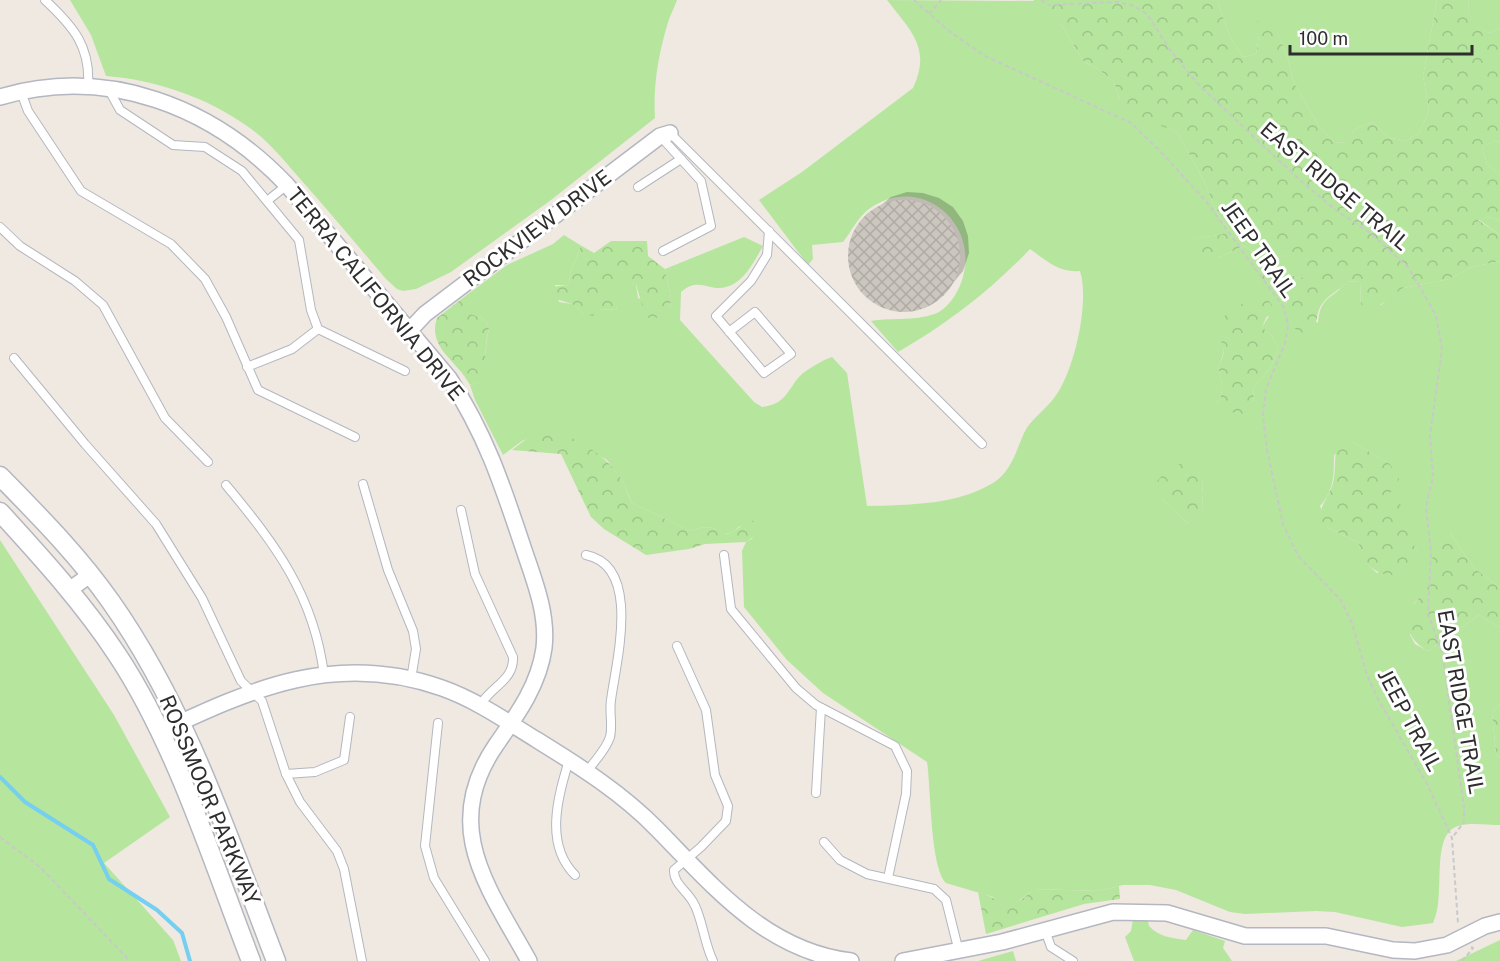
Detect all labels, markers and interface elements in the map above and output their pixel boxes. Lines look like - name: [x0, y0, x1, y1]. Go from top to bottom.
- scale bar: [1290, 18, 1472, 56]
- text: 100 m: [1299, 28, 1348, 49]
- street label: EAST RIDGE TRAIL: [1255, 116, 1415, 256]
- street label: ROCKVIEW DRIVE: [458, 164, 616, 292]
- street label: TERRA CALIFORNIA DRIVE: [282, 182, 470, 406]
- street label: JEEP TRAIL: [1216, 196, 1302, 302]
- street label: EAST RIDGE TRAIL: [1432, 608, 1490, 796]
- street label: JEEP TRAIL: [1373, 664, 1447, 776]
- street label: ROSSMOOR PARKWAY: [154, 691, 266, 909]

